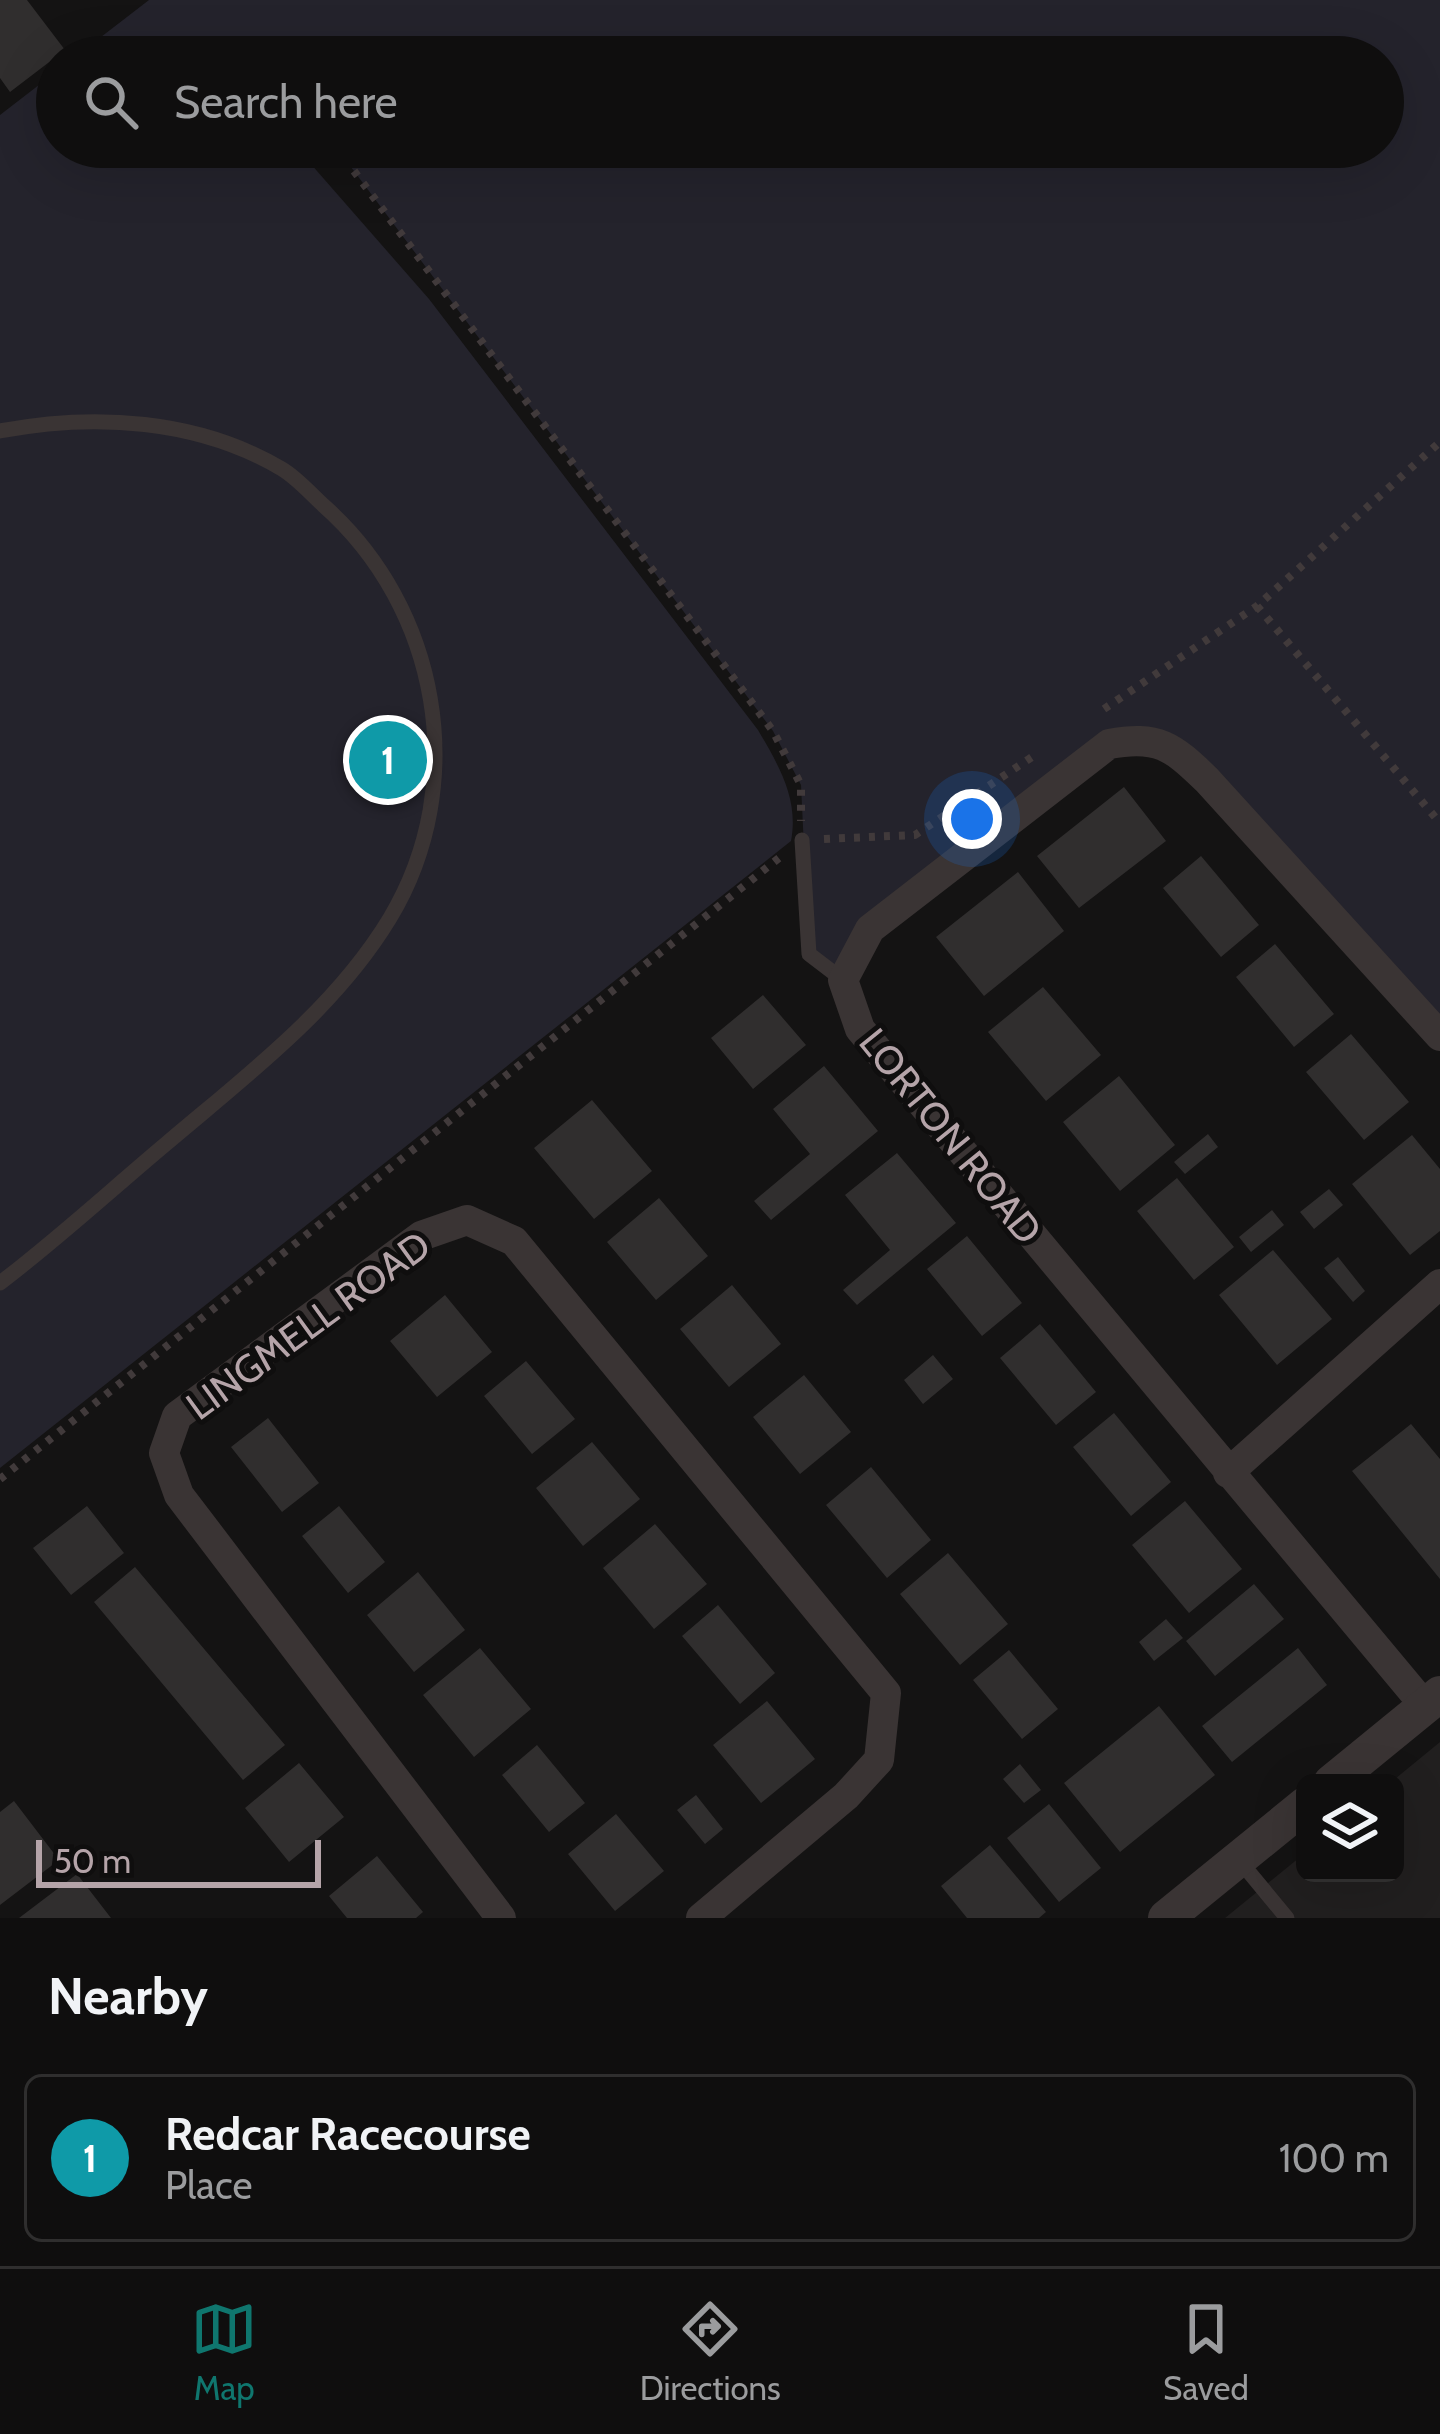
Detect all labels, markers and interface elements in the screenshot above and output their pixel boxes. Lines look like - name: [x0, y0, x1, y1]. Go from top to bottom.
- search box: [36, 36, 1404, 168]
- icon: search: [78, 69, 144, 135]
- text: Search here: [174, 75, 398, 129]
- pin: 1: [349, 715, 427, 805]
- your location: [942, 789, 1002, 849]
- street label: LORTON ROAD: [850, 1019, 1052, 1253]
- street label: LINGMELL ROAD: [177, 1220, 439, 1430]
- map controls: [1296, 1774, 1404, 1882]
- button: layers: [1296, 1774, 1404, 1882]
- scale bar: [36, 1834, 321, 1887]
- text: 50 m: [54, 1841, 131, 1881]
- text: Nearby: [48, 1965, 208, 2027]
- text: Redcar Racecourse: [165, 2107, 531, 2161]
- text: 1: [83, 2134, 97, 2182]
- text: 100 m: [1279, 2134, 1389, 2182]
- text: Place: [165, 2161, 252, 2209]
- tab: Map: [191, 2296, 257, 2408]
- tab: Directions: [640, 2296, 781, 2408]
- tab: Saved: [1163, 2296, 1249, 2408]

